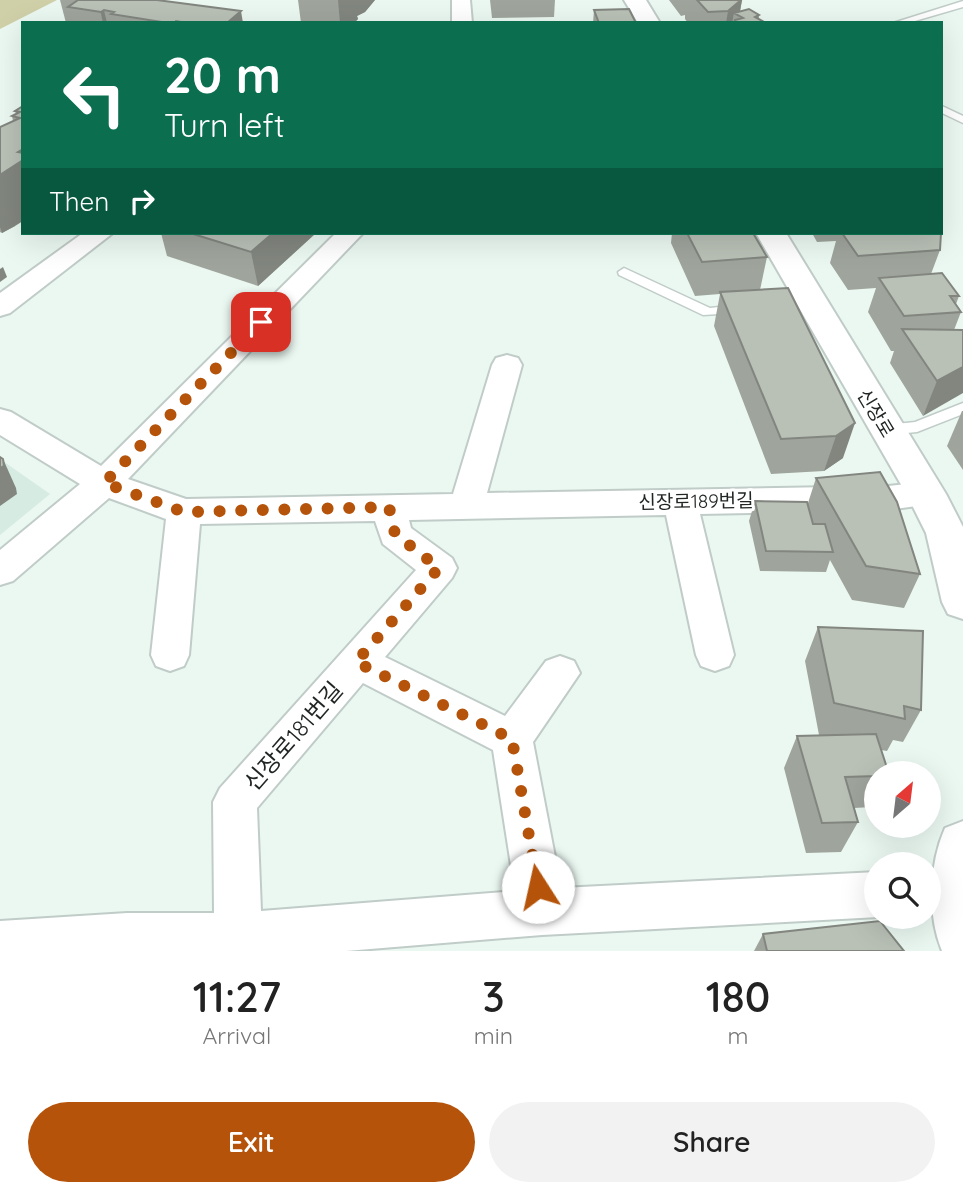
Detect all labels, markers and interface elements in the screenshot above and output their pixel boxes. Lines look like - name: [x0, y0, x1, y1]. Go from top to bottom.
- text: 20 m: [164, 44, 281, 105]
- icon: left: [49, 49, 140, 140]
- text: Turn left: [164, 105, 285, 145]
- icon: right: [123, 182, 161, 220]
- text: Then: [49, 185, 109, 218]
- pin: [231, 292, 291, 352]
- icon: arrive: [242, 303, 280, 341]
- street label: 신장로: [852, 384, 900, 442]
- street label: 신장로189번길: [638, 488, 754, 514]
- street label: 신장로181번길: [238, 675, 348, 797]
- north arrow: [864, 761, 942, 838]
- map controls: [864, 761, 941, 929]
- position arrow: [501, 850, 575, 924]
- button: search: [864, 852, 941, 929]
- text: 11:27: [193, 970, 281, 1023]
- text: 3: [482, 970, 505, 1023]
- text: 180: [706, 970, 770, 1023]
- text: Arrival: [202, 1021, 271, 1050]
- text: min: [474, 1021, 513, 1050]
- text: m: [728, 1021, 749, 1050]
- button: Exit: [28, 1102, 475, 1182]
- button: Share: [489, 1102, 935, 1182]

